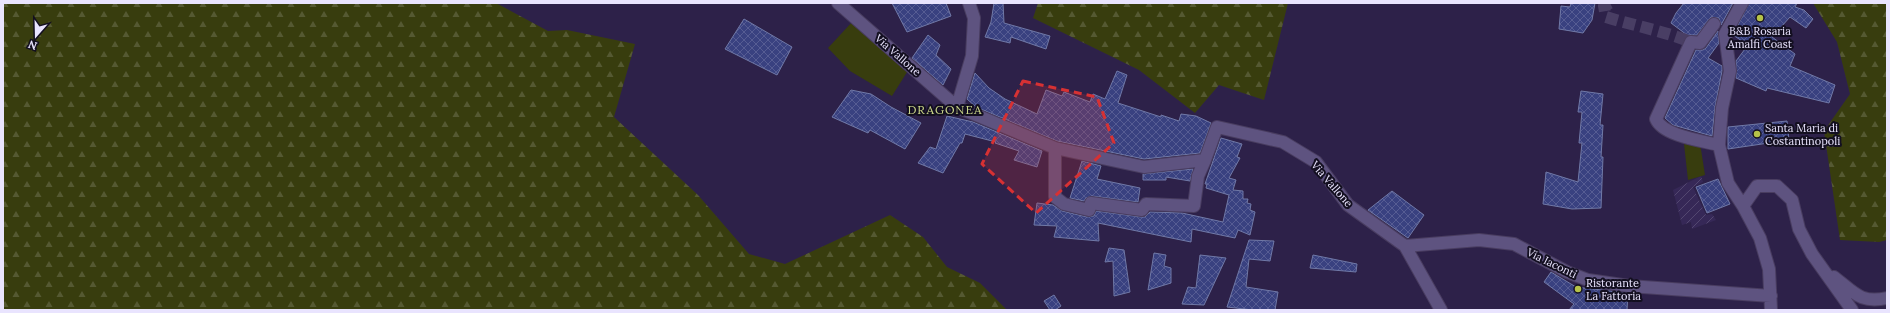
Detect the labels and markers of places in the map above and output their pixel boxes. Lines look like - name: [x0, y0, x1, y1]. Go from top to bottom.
- marker: B&B Rosaria Amalfi Coast: [1755, 13, 1765, 23]
- place label: B&B Rosaria Amalfi Coast: [1727, 24, 1793, 51]
- place label: Santa Maria di Costantinopoli: [1765, 121, 1840, 148]
- marker: Santa Maria di Costantinopoli: [1752, 129, 1762, 139]
- place label: Ristorante La Fattoria: [1586, 276, 1641, 303]
- marker: Ristorante La Fattoria: [1573, 284, 1583, 294]

